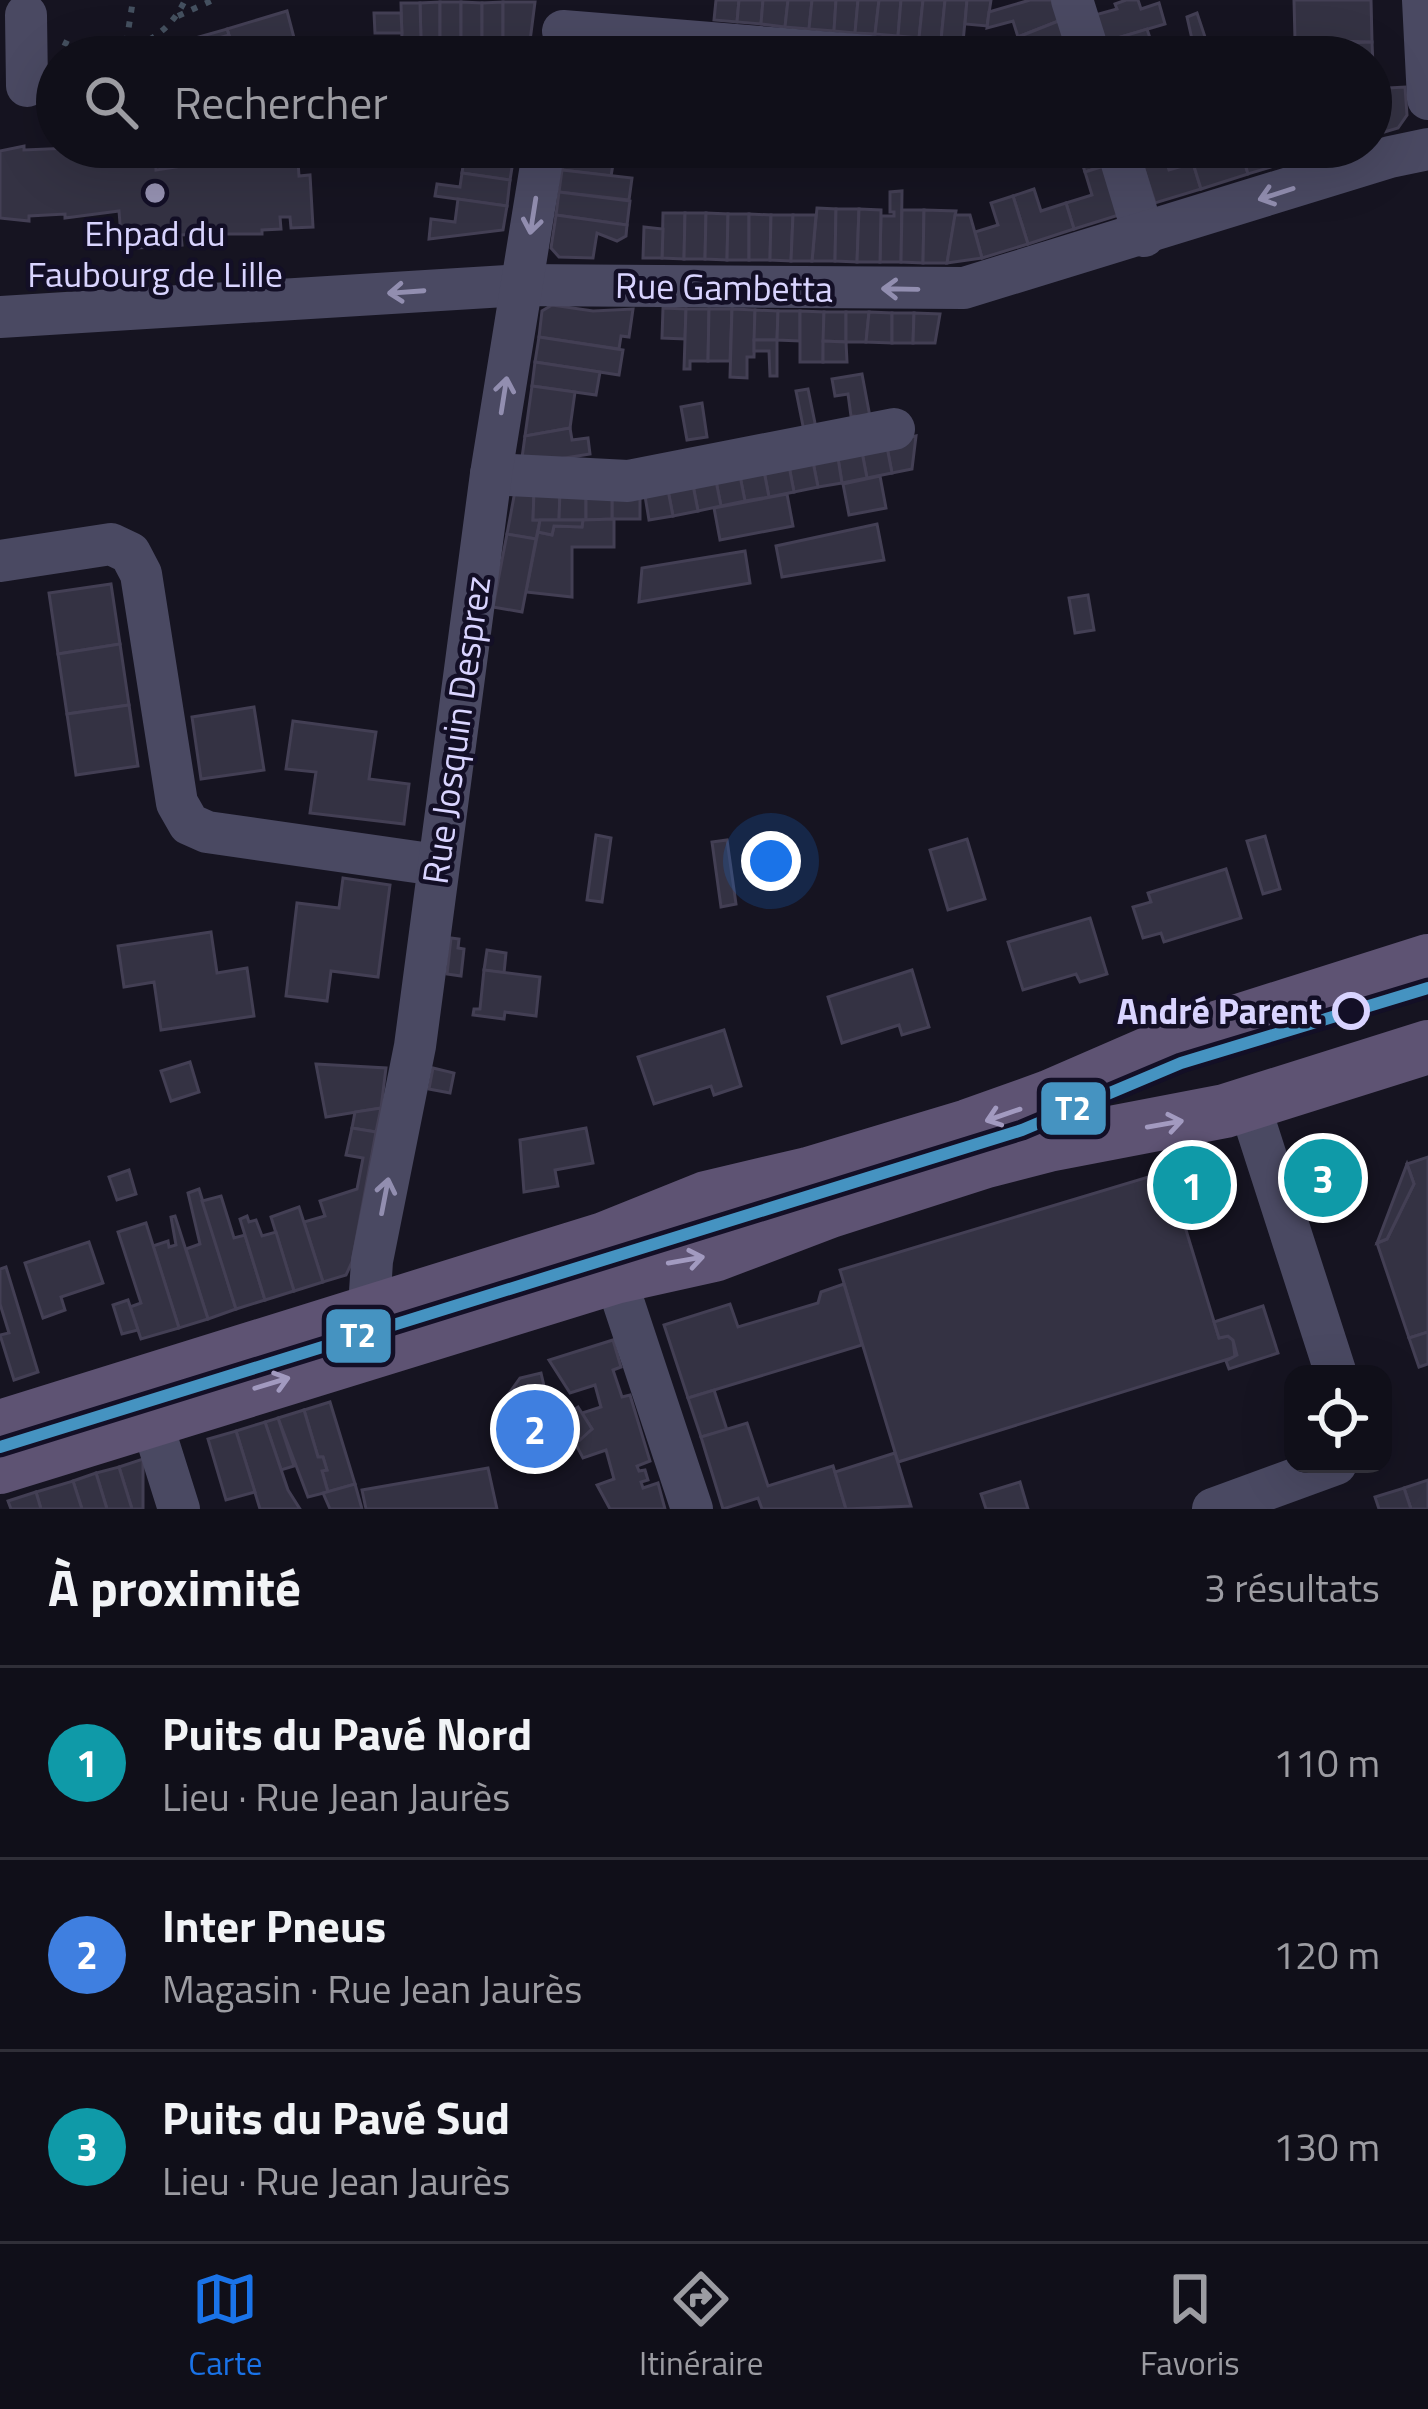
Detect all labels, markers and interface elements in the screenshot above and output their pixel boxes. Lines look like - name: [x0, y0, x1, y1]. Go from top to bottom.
- search box: [36, 36, 1392, 168]
- text: Rechercher: [174, 68, 388, 136]
- icon: search: [78, 69, 144, 135]
- marker: Ehpad du Faubourg de Lille: [142, 180, 168, 206]
- one-way arrow: [1258, 184, 1296, 206]
- one-way arrow: [521, 196, 544, 235]
- place label: Ehpad du Faubourg de Lille: [27, 205, 283, 301]
- street label: Rue Gambetta: [615, 257, 833, 316]
- one-way arrow: [881, 278, 920, 300]
- one-way arrow: [387, 281, 426, 304]
- one-way arrow: [493, 377, 516, 416]
- street label: Rue Josquin Desprez: [407, 573, 504, 887]
- your location: [741, 831, 801, 891]
- place label: André Parent: [1117, 983, 1322, 1038]
- marker: André Parent: [1334, 994, 1368, 1028]
- line badge: T2: [1039, 1080, 1108, 1137]
- text: T2: [1055, 1083, 1091, 1133]
- one-way arrow: [984, 1105, 1022, 1127]
- one-way arrow: [1145, 1112, 1184, 1135]
- pin: 3: [1284, 1133, 1362, 1223]
- pin: 1: [1153, 1140, 1231, 1230]
- one-way arrow: [375, 1178, 397, 1217]
- one-way arrow: [666, 1248, 705, 1271]
- line badge: T2: [324, 1307, 393, 1365]
- text: T2: [340, 1310, 376, 1360]
- map controls: [1284, 1365, 1392, 1473]
- button: locate: [1284, 1365, 1392, 1473]
- one-way arrow: [252, 1371, 290, 1393]
- pin: 2: [496, 1384, 574, 1474]
- text: À proximité: [48, 1548, 301, 1626]
- text: 3 résultats: [1204, 1558, 1380, 1617]
- text: Puits du Pavé Nord: [162, 1699, 532, 1767]
- text: 1: [76, 1733, 98, 1792]
- text: 110 m: [1273, 1733, 1380, 1792]
- text: Lieu · Rue Jean Jaurès: [162, 1767, 510, 1826]
- text: Inter Pneus: [162, 1891, 386, 1959]
- text: 2: [76, 1925, 98, 1984]
- text: 120 m: [1273, 1925, 1380, 1984]
- text: Magasin · Rue Jean Jaurès: [162, 1959, 582, 2018]
- text: Puits du Pavé Sud: [162, 2083, 510, 2151]
- text: 3: [76, 2117, 98, 2176]
- text: 130 m: [1273, 2117, 1380, 2176]
- text: Lieu · Rue Jean Jaurès: [162, 2151, 510, 2210]
- tab: Carte: [188, 2266, 262, 2388]
- tab: Itinéraire: [639, 2266, 763, 2388]
- tab: Favoris: [1140, 2266, 1240, 2388]

